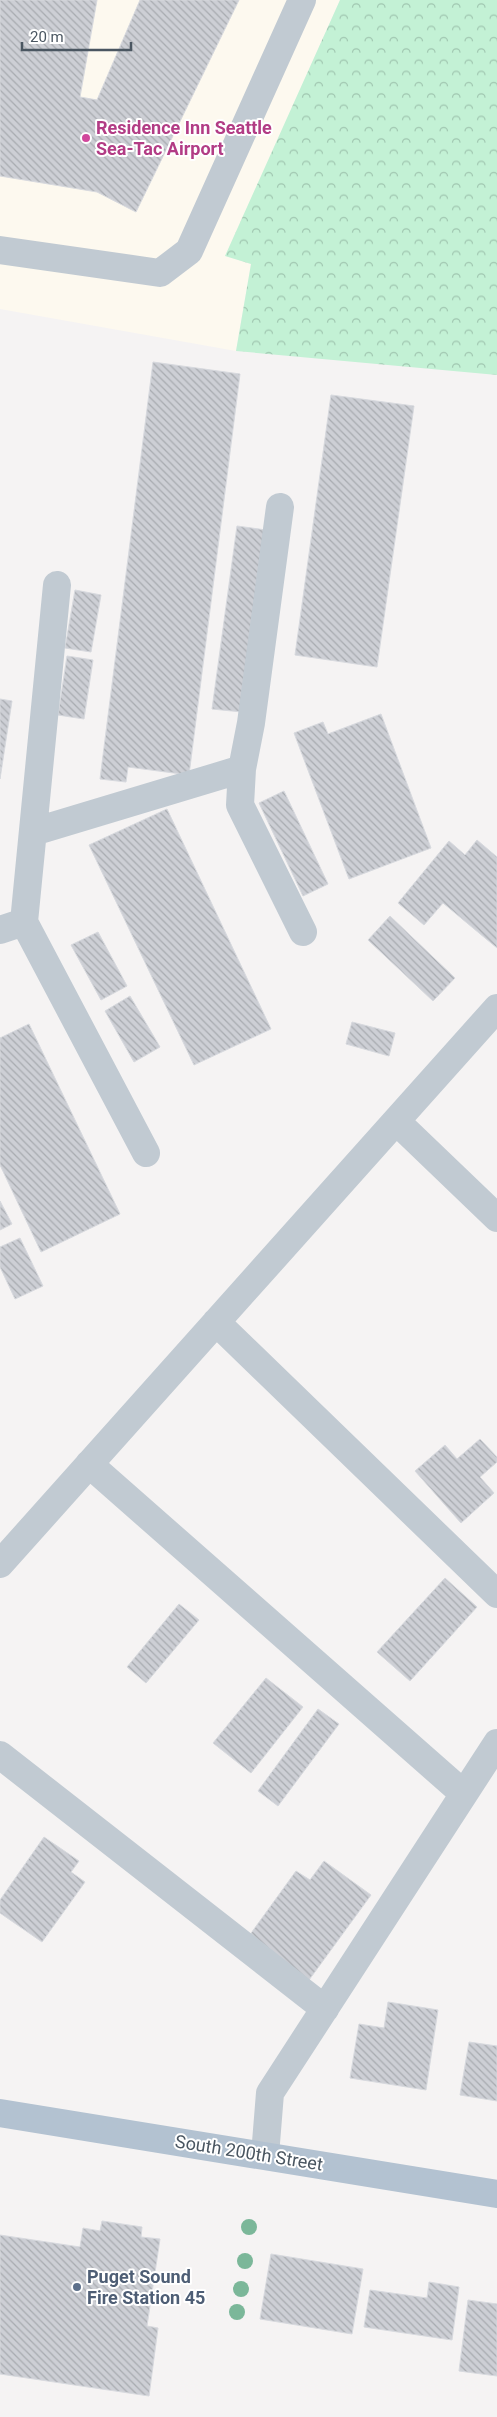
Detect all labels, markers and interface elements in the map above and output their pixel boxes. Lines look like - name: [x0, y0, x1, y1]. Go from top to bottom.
- scale bar: [22, 20, 131, 52]
- text: 20 m: [30, 28, 64, 46]
- place label: Residence Inn Seattle Sea-Tac Airport: [96, 117, 272, 159]
- marker: Residence Inn Seattle Sea-Tac Airport: [80, 132, 92, 144]
- street label: South 200th Street: [174, 2130, 325, 2175]
- place label: Puget Sound Fire Station 45: [87, 2266, 205, 2308]
- marker: Puget Sound Fire Station 45: [71, 2281, 83, 2293]

